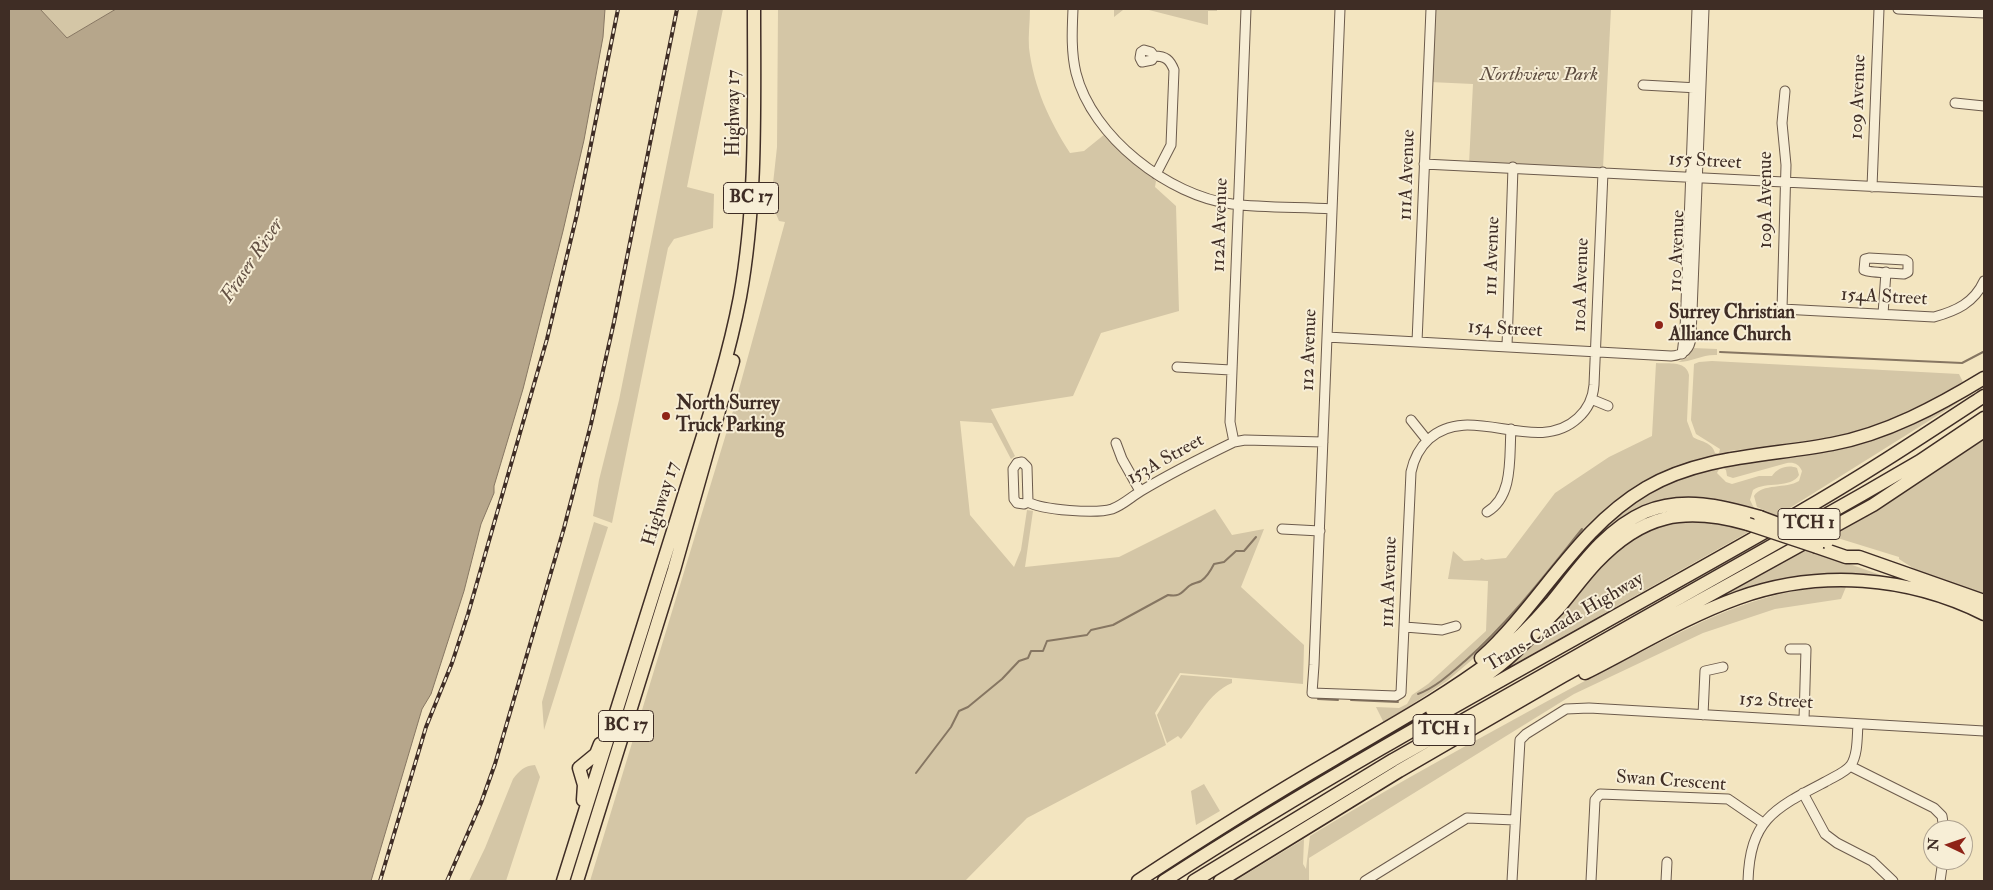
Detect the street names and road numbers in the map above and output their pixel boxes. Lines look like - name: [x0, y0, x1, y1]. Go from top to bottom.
- street label: 109 Avenue: [1846, 54, 1872, 140]
- street label: Highway 17: [724, 70, 746, 156]
- street label: 111A Avenue: [1395, 129, 1421, 221]
- street label: 155 Street: [1668, 149, 1742, 175]
- street label: 109A Avenue: [1756, 151, 1778, 249]
- street label: 112A Avenue: [1208, 177, 1234, 273]
- road number: BC 17: [724, 182, 778, 214]
- street label: 110 Avenue: [1665, 210, 1691, 292]
- street label: 111 Avenue: [1480, 216, 1506, 296]
- street label: 110A Avenue: [1569, 237, 1595, 333]
- street label: 154A Street: [1840, 284, 1928, 312]
- street label: 112 Avenue: [1297, 309, 1323, 391]
- street label: 154 Street: [1467, 317, 1543, 343]
- street label: 153A Street: [1124, 430, 1208, 490]
- street label: Highway 17: [638, 459, 686, 549]
- road number: TCH 1: [1778, 508, 1840, 540]
- street label: 111A Avenue: [1377, 536, 1403, 628]
- street label: Trans-Canada Highway: [1482, 568, 1648, 678]
- street label: 152 Street: [1738, 689, 1814, 715]
- road number: BC 17: [598, 710, 654, 741]
- road number: TCH 1: [1413, 714, 1475, 746]
- street label: Swan Crescent: [1615, 767, 1727, 797]

